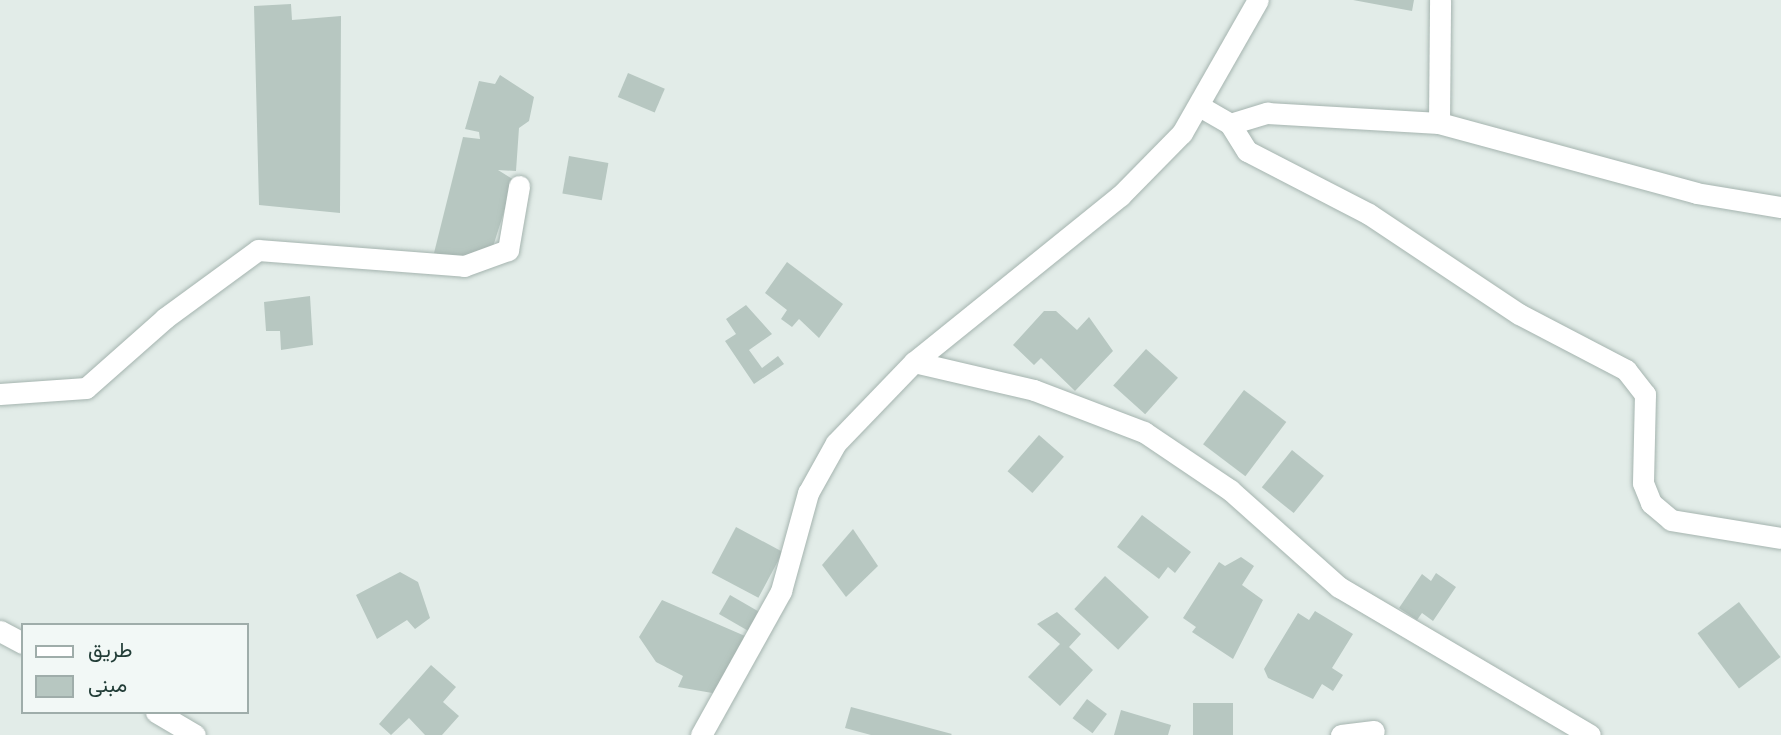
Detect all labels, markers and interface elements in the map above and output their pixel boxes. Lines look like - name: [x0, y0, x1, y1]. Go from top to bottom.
- legend: [21, 623, 248, 714]
- text: طريق: [88, 636, 133, 664]
- text: مبنى: [88, 671, 127, 699]

